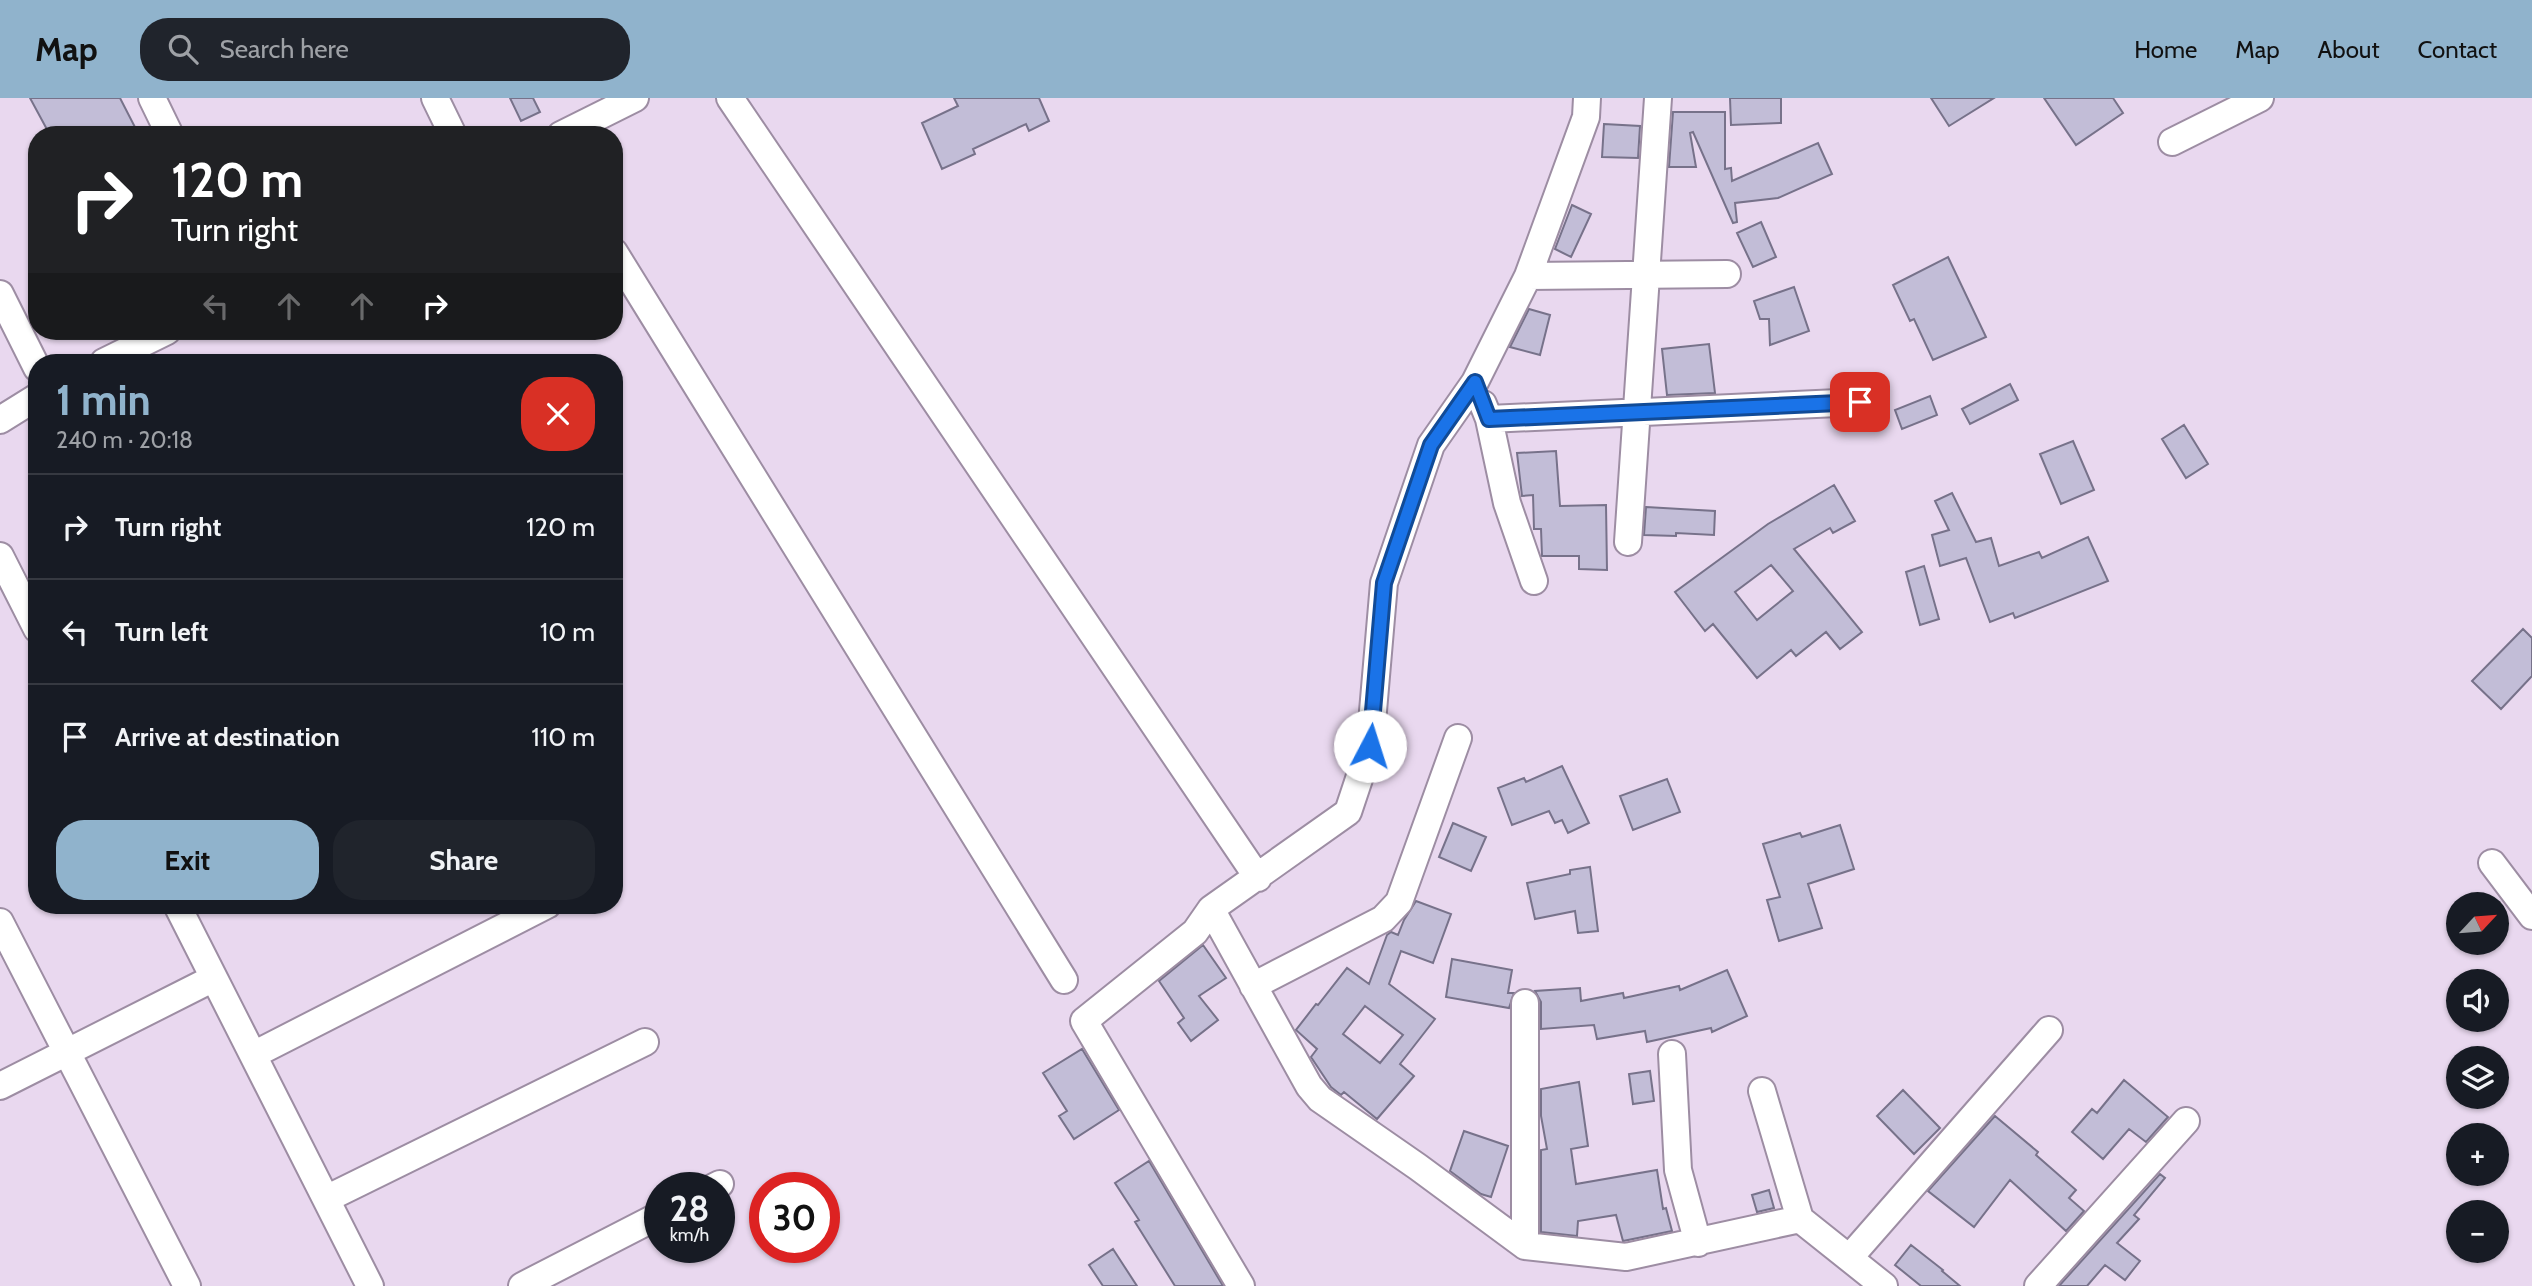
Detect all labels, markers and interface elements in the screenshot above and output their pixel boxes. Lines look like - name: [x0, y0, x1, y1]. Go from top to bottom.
- search box: [140, 18, 630, 81]
- text: Map: [35, 29, 98, 69]
- icon: search: [164, 30, 202, 68]
- text: Search here: [220, 33, 349, 65]
- text: Home: [2134, 35, 2197, 64]
- text: Map: [2235, 35, 2280, 64]
- text: About: [2318, 35, 2380, 64]
- text: Contact: [2418, 35, 2497, 64]
- text: 120 m: [171, 150, 303, 209]
- icon: right: [56, 154, 147, 245]
- text: Turn right: [171, 210, 298, 249]
- icon: left: [197, 287, 235, 325]
- icon: ahead: [270, 287, 308, 325]
- icon: ahead: [343, 287, 381, 325]
- icon: right: [416, 287, 454, 325]
- pin: [1830, 372, 1890, 432]
- text: 1 min: [56, 374, 151, 426]
- button: close: [521, 377, 595, 451]
- icon: arrive: [1841, 383, 1879, 421]
- text: 240 m · 20:18: [56, 426, 193, 454]
- icon: right: [56, 508, 94, 546]
- text: Turn right: [115, 511, 221, 543]
- text: 120 m: [526, 511, 595, 543]
- icon: left: [56, 613, 94, 651]
- text: Turn left: [115, 616, 208, 648]
- text: 10 m: [540, 616, 595, 648]
- position arrow: [1333, 709, 1407, 783]
- icon: arrive: [56, 718, 94, 756]
- text: Arrive at destination: [115, 721, 340, 753]
- text: 110 m: [531, 721, 595, 753]
- button: Exit: [56, 820, 319, 900]
- button: Share: [333, 820, 595, 900]
- north arrow: [2446, 892, 2510, 956]
- map controls: [2446, 892, 2509, 1263]
- button: sound: [2446, 969, 2509, 1032]
- button: layers: [2446, 1046, 2509, 1109]
- button: +: [2446, 1123, 2509, 1186]
- speed limit sign: 30: [749, 1172, 840, 1263]
- text: 28: [670, 1187, 709, 1230]
- button: −: [2446, 1200, 2509, 1263]
- text: km/h: [670, 1224, 709, 1246]

